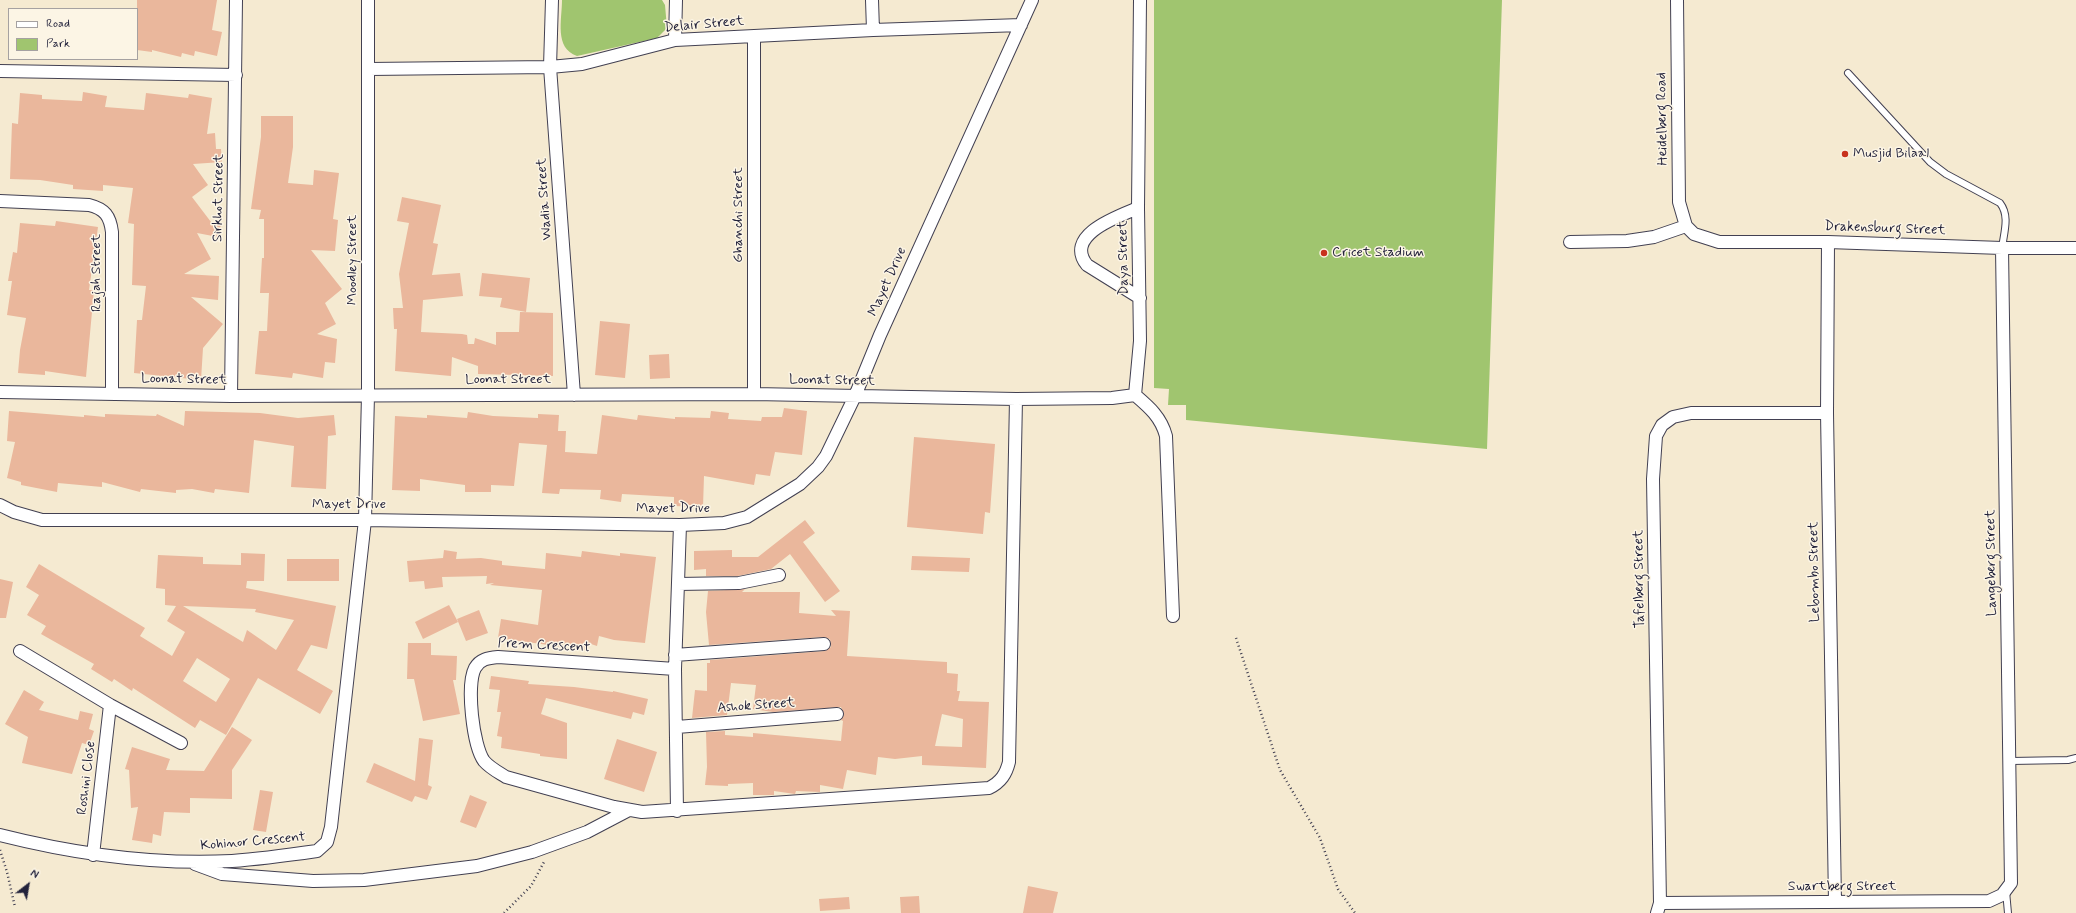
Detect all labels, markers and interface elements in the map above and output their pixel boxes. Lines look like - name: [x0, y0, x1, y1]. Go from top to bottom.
- legend: [8, 8, 138, 60]
- street label: Delair Street: [663, 13, 745, 37]
- text: Road: [46, 16, 70, 32]
- text: Park: [46, 36, 70, 52]
- street label: Heidelberg Road: [1654, 72, 1672, 166]
- place label: Musjid Bilaal: [1853, 146, 1929, 162]
- marker: Musjid Bilaal: [1840, 149, 1850, 159]
- street label: Sirkhot Street: [210, 154, 228, 242]
- street label: Wadia Street: [534, 157, 556, 241]
- street label: Ghanchi Street: [731, 167, 747, 263]
- street label: Moodley Street: [345, 215, 361, 305]
- street label: Drakensburg Street: [1824, 218, 1946, 240]
- street label: Daya Street: [1115, 221, 1133, 295]
- street label: Rajah Street: [89, 234, 105, 312]
- street label: Mayet Drive: [865, 245, 911, 319]
- place label: Cricet Stadium: [1332, 245, 1424, 261]
- marker: Cricet Stadium: [1319, 248, 1329, 258]
- street label: Loonat Street: [141, 371, 227, 389]
- street label: Loonat Street: [465, 372, 551, 388]
- street label: Loonat Street: [789, 372, 875, 390]
- street label: Mayet Drive: [312, 497, 386, 513]
- street label: Mayet Drive: [636, 501, 710, 517]
- street label: Langeberg Street: [1983, 510, 2001, 616]
- street label: Lebombo Street: [1806, 521, 1824, 623]
- street label: Tafelberg Street: [1631, 530, 1649, 628]
- street label: Prem Crescent: [497, 635, 591, 657]
- street label: Ashok Street: [717, 695, 795, 717]
- street label: Roshini Close: [74, 740, 100, 816]
- street label: Kohinor Crescent: [200, 829, 306, 855]
- north arrow: [8, 865, 48, 905]
- text: N: [27, 867, 41, 883]
- street label: Swartberg Street: [1788, 879, 1896, 895]

